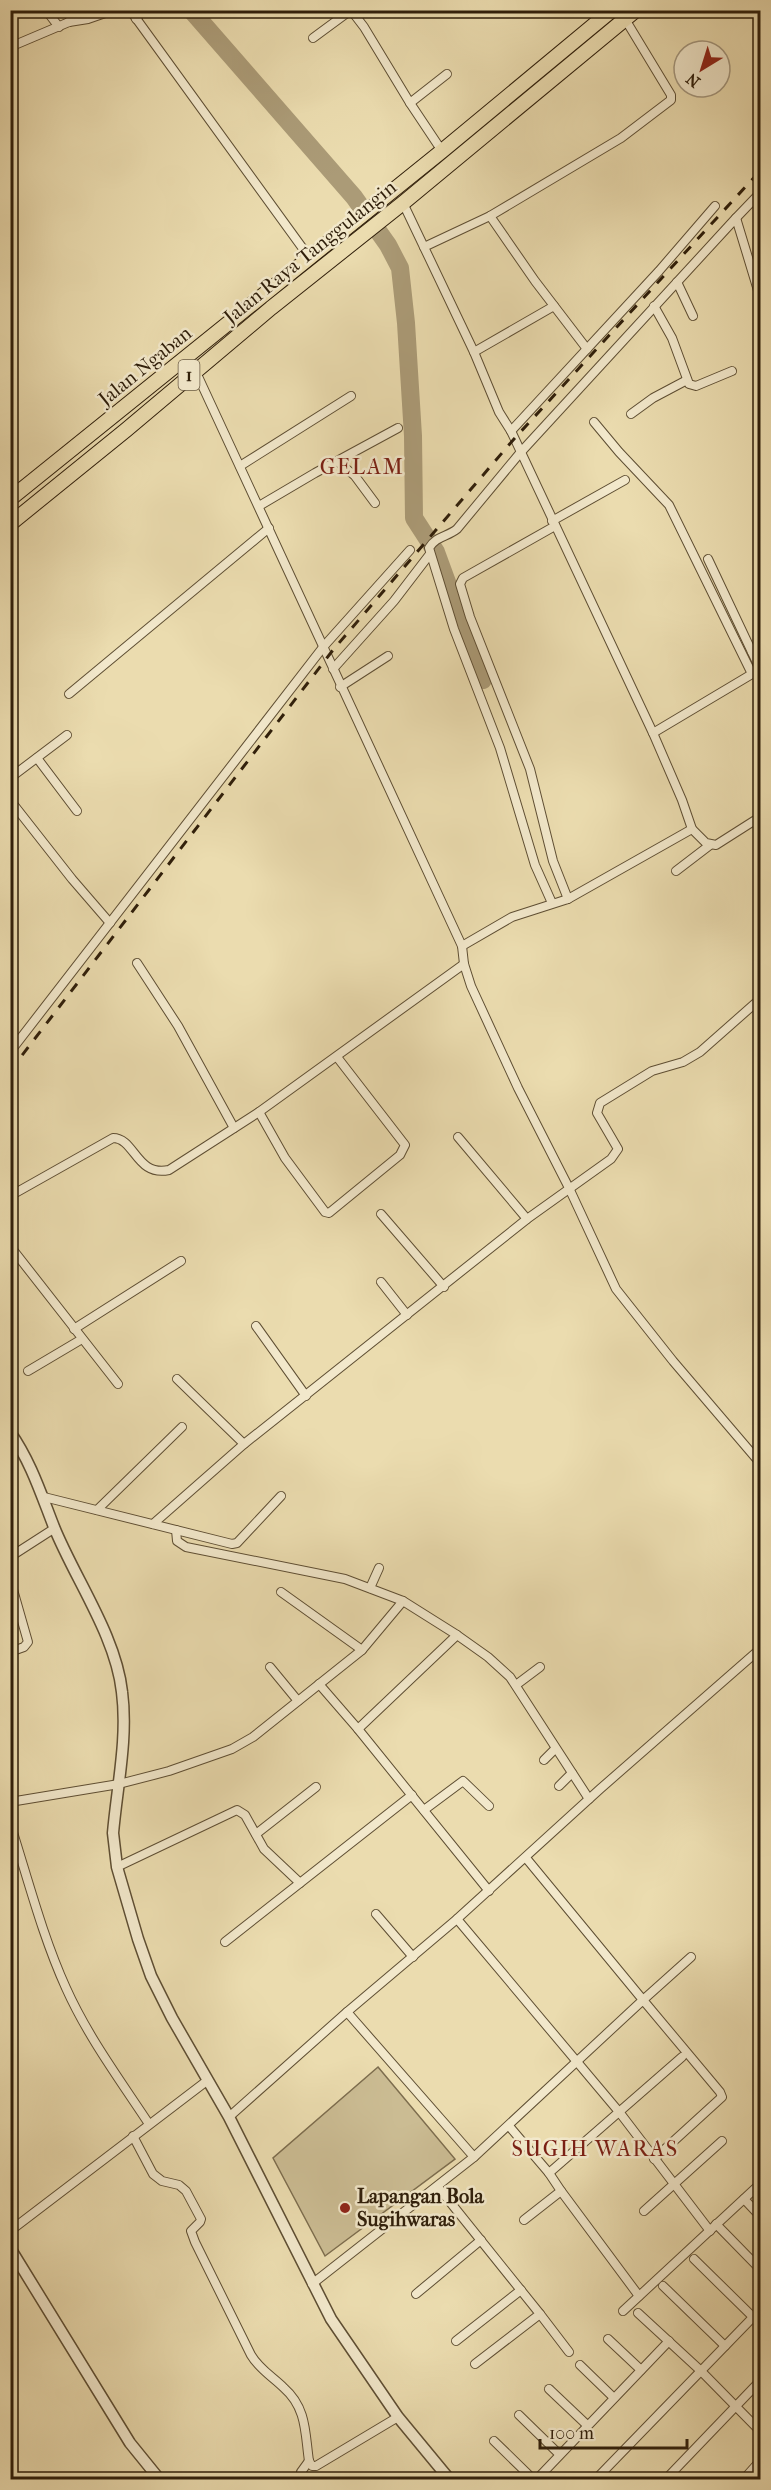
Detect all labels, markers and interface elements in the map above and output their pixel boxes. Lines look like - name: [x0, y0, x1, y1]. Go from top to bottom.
- north arrow: [672, 39, 732, 99]
- text: N: [682, 69, 704, 92]
- street label: Jalan Raya Tanggulangin: [218, 175, 401, 330]
- street label: Jalan Ngaban: [92, 321, 196, 412]
- road number: 1: [178, 360, 200, 390]
- district label: GELAM: [320, 454, 404, 480]
- district label: SUGIH WARAS: [511, 2136, 679, 2162]
- place label: Lapangan Bola Sugihwaras: [357, 2185, 484, 2231]
- marker: Lapangan Bola Sugihwaras: [338, 2201, 352, 2215]
- scale bar: [540, 2412, 687, 2450]
- text: 100 m: [549, 2423, 594, 2444]

